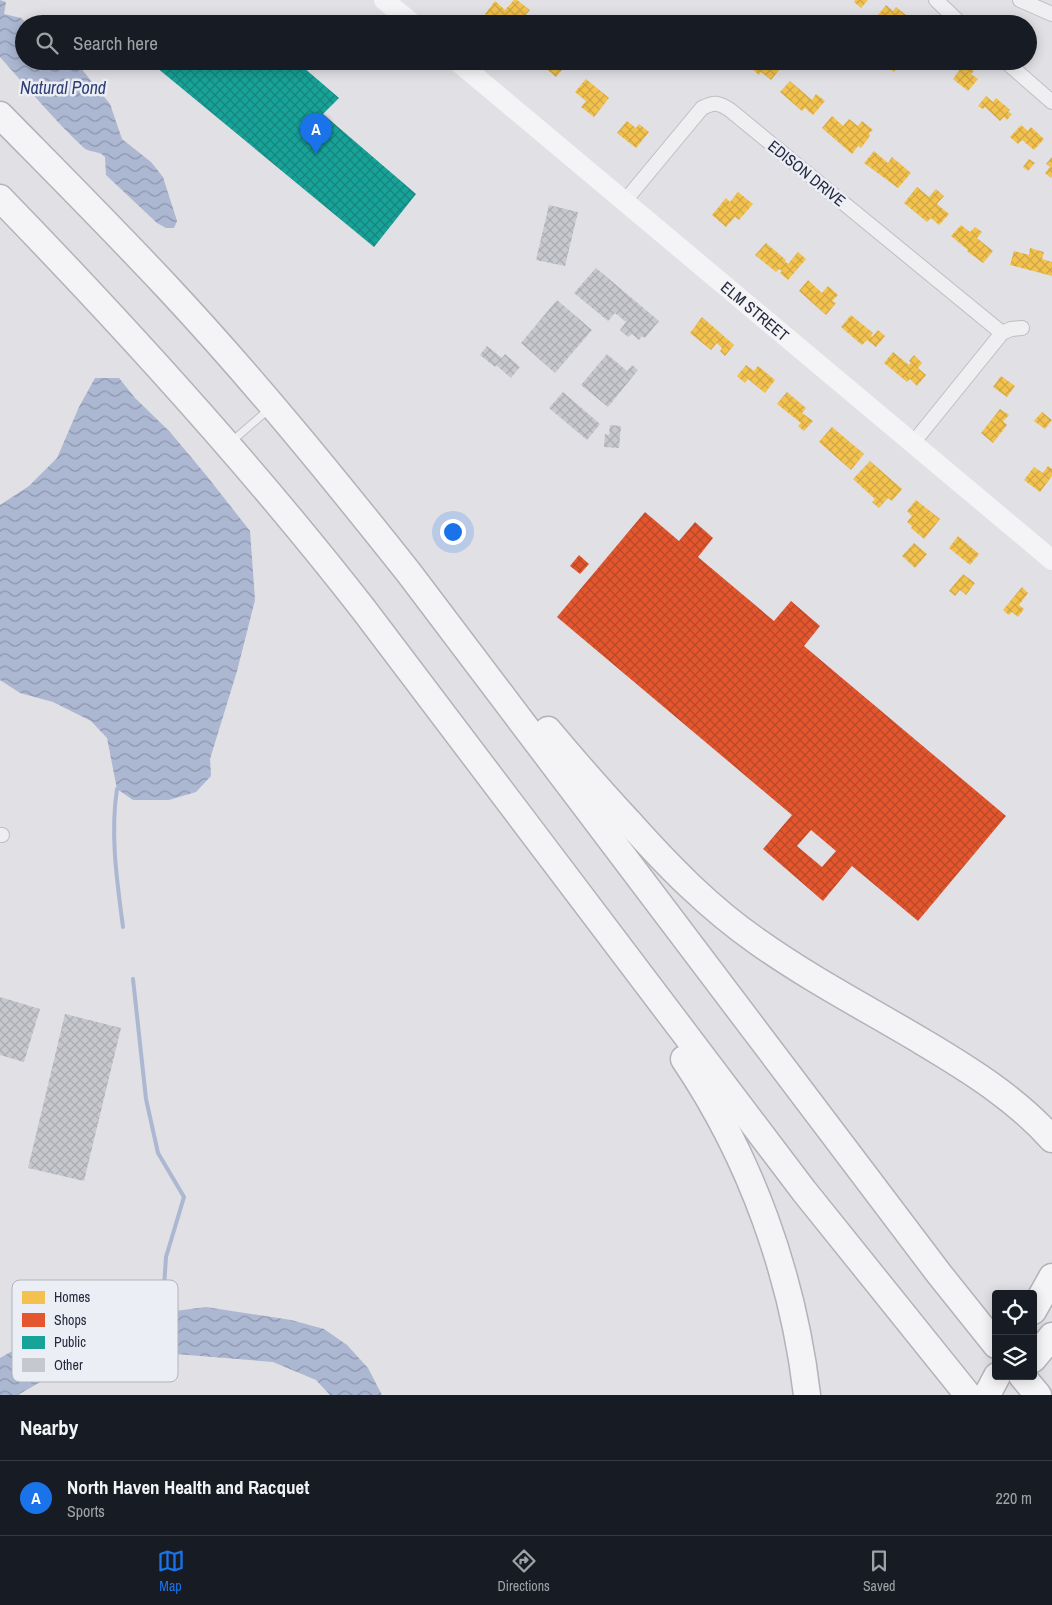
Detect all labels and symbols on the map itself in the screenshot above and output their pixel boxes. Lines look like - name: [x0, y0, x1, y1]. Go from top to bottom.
- water label: Natural Pond: [20, 75, 107, 100]
- pin: A: [300, 113, 332, 154]
- street label: EDISON DRIVE: [764, 135, 850, 211]
- street label: ELM STREET: [716, 276, 794, 346]
- your location: [440, 519, 466, 545]
- legend: [12, 1280, 178, 1382]
- text: Homes: [54, 1288, 91, 1306]
- text: Shops: [54, 1311, 87, 1329]
- text: Public: [54, 1333, 86, 1351]
- text: Other: [54, 1356, 83, 1374]

